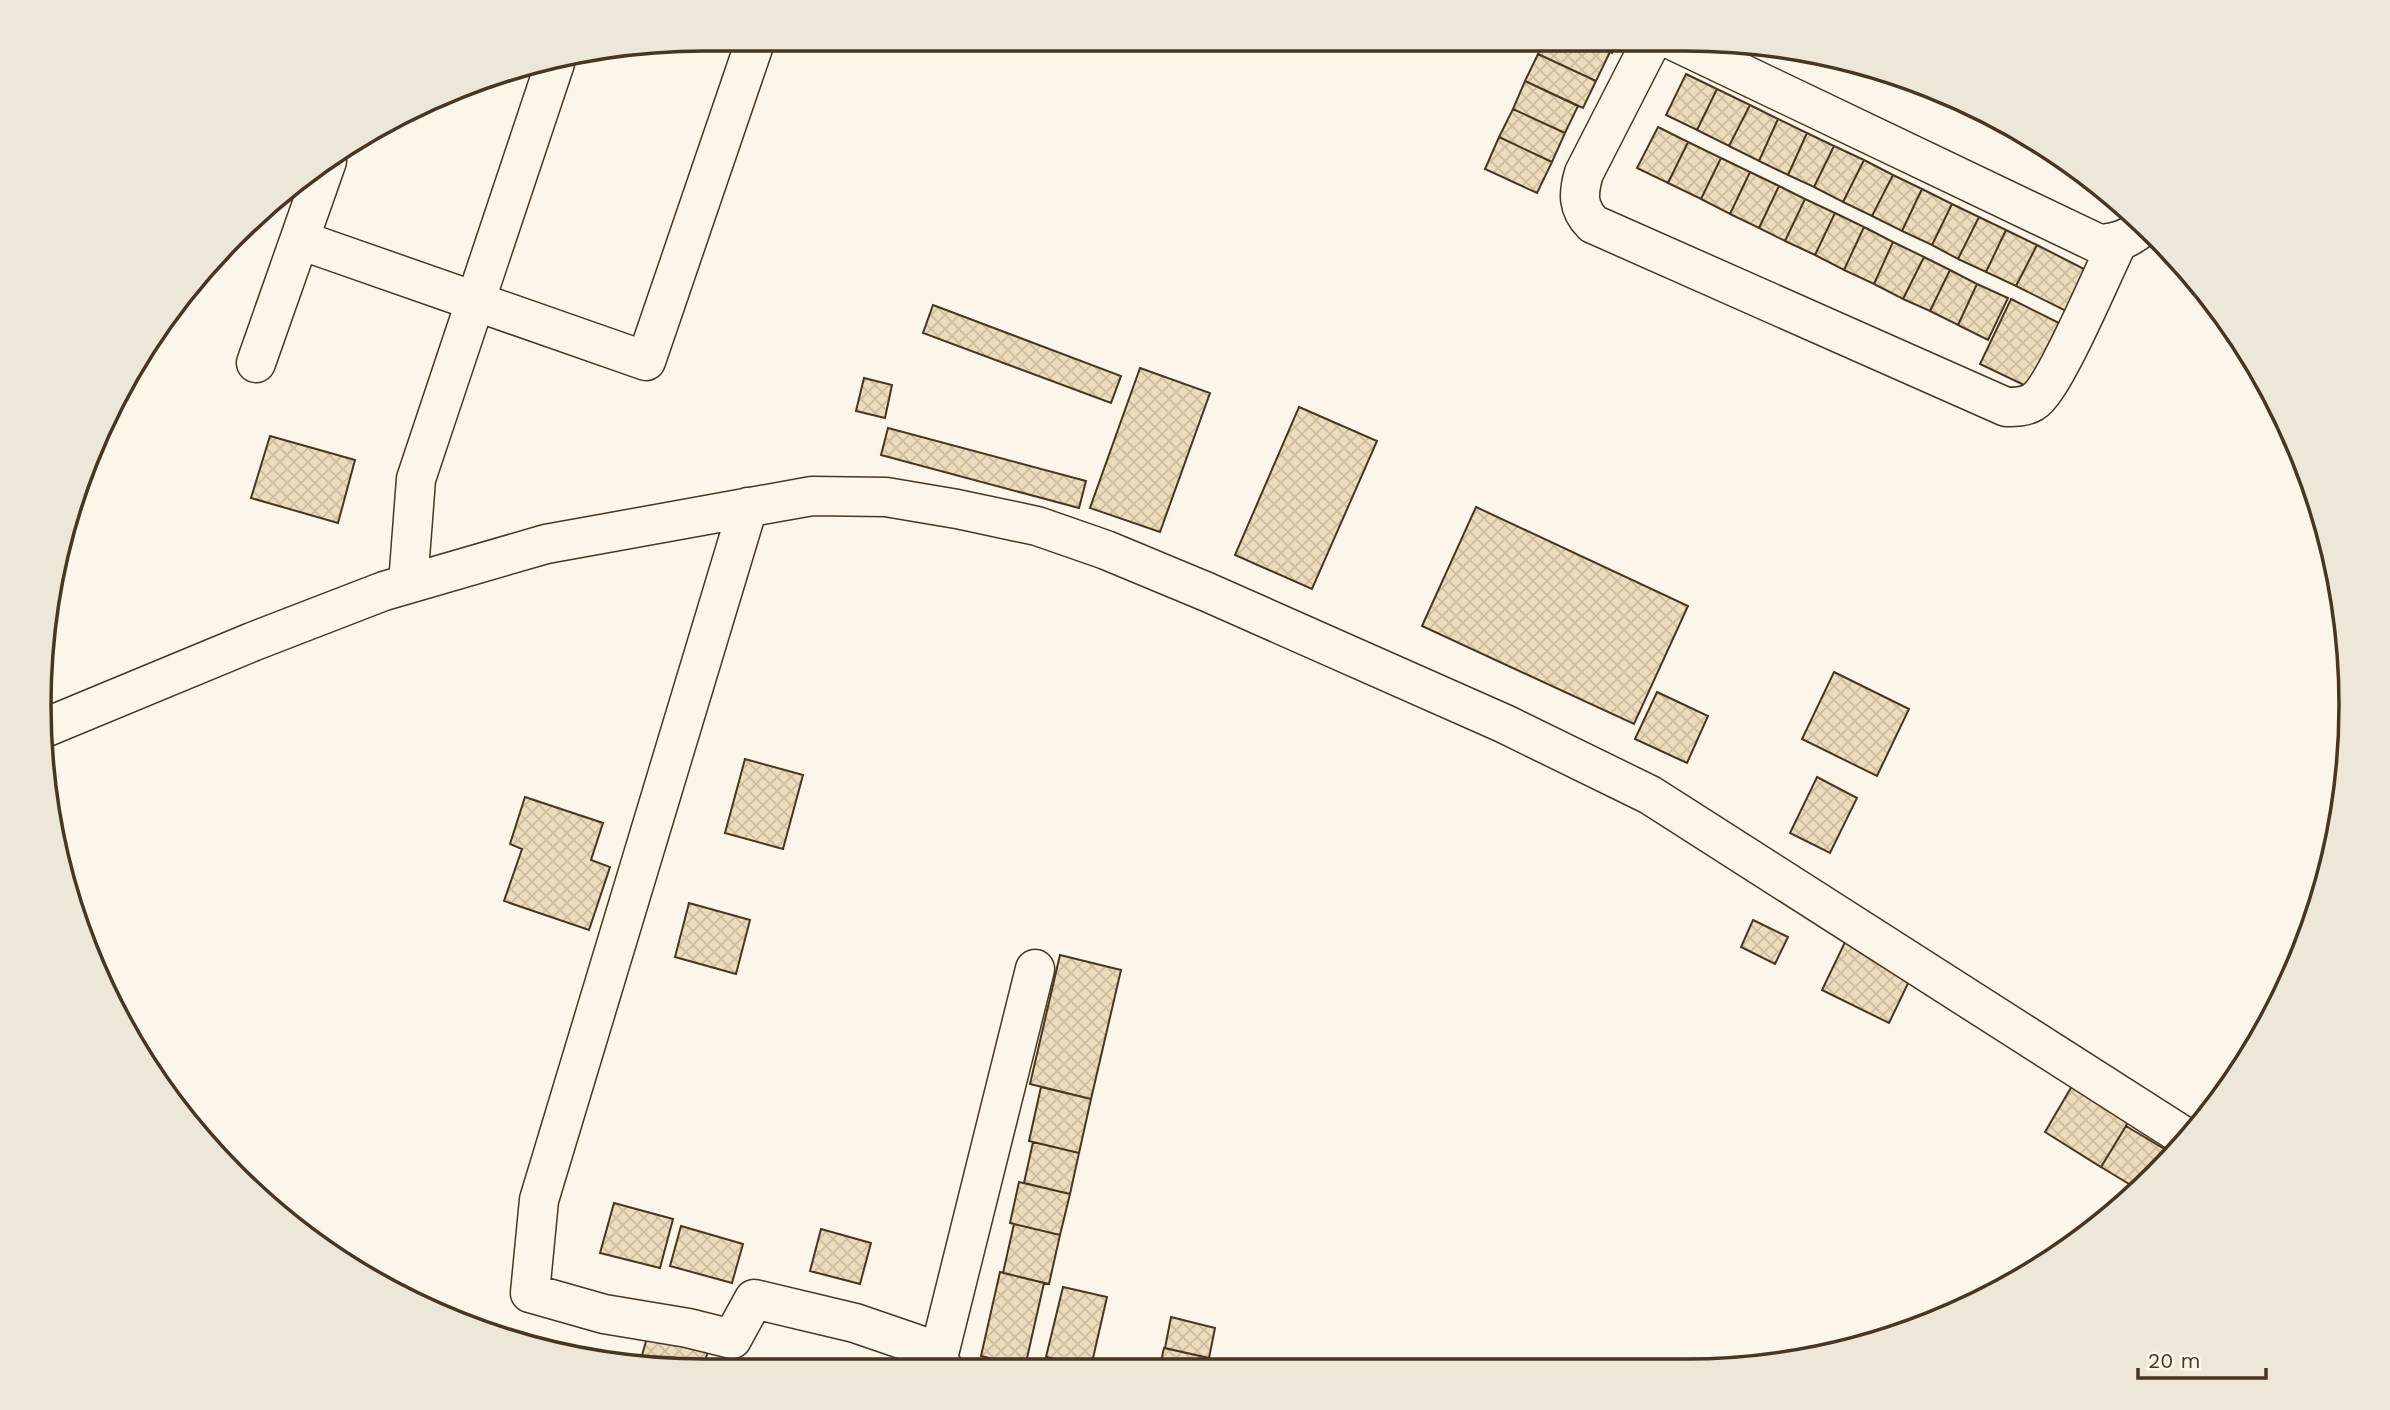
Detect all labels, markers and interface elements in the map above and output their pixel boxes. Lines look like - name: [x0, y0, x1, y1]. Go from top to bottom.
- scale bar: [2138, 1336, 2266, 1380]
- text: 20 m: [2148, 1348, 2200, 1373]

